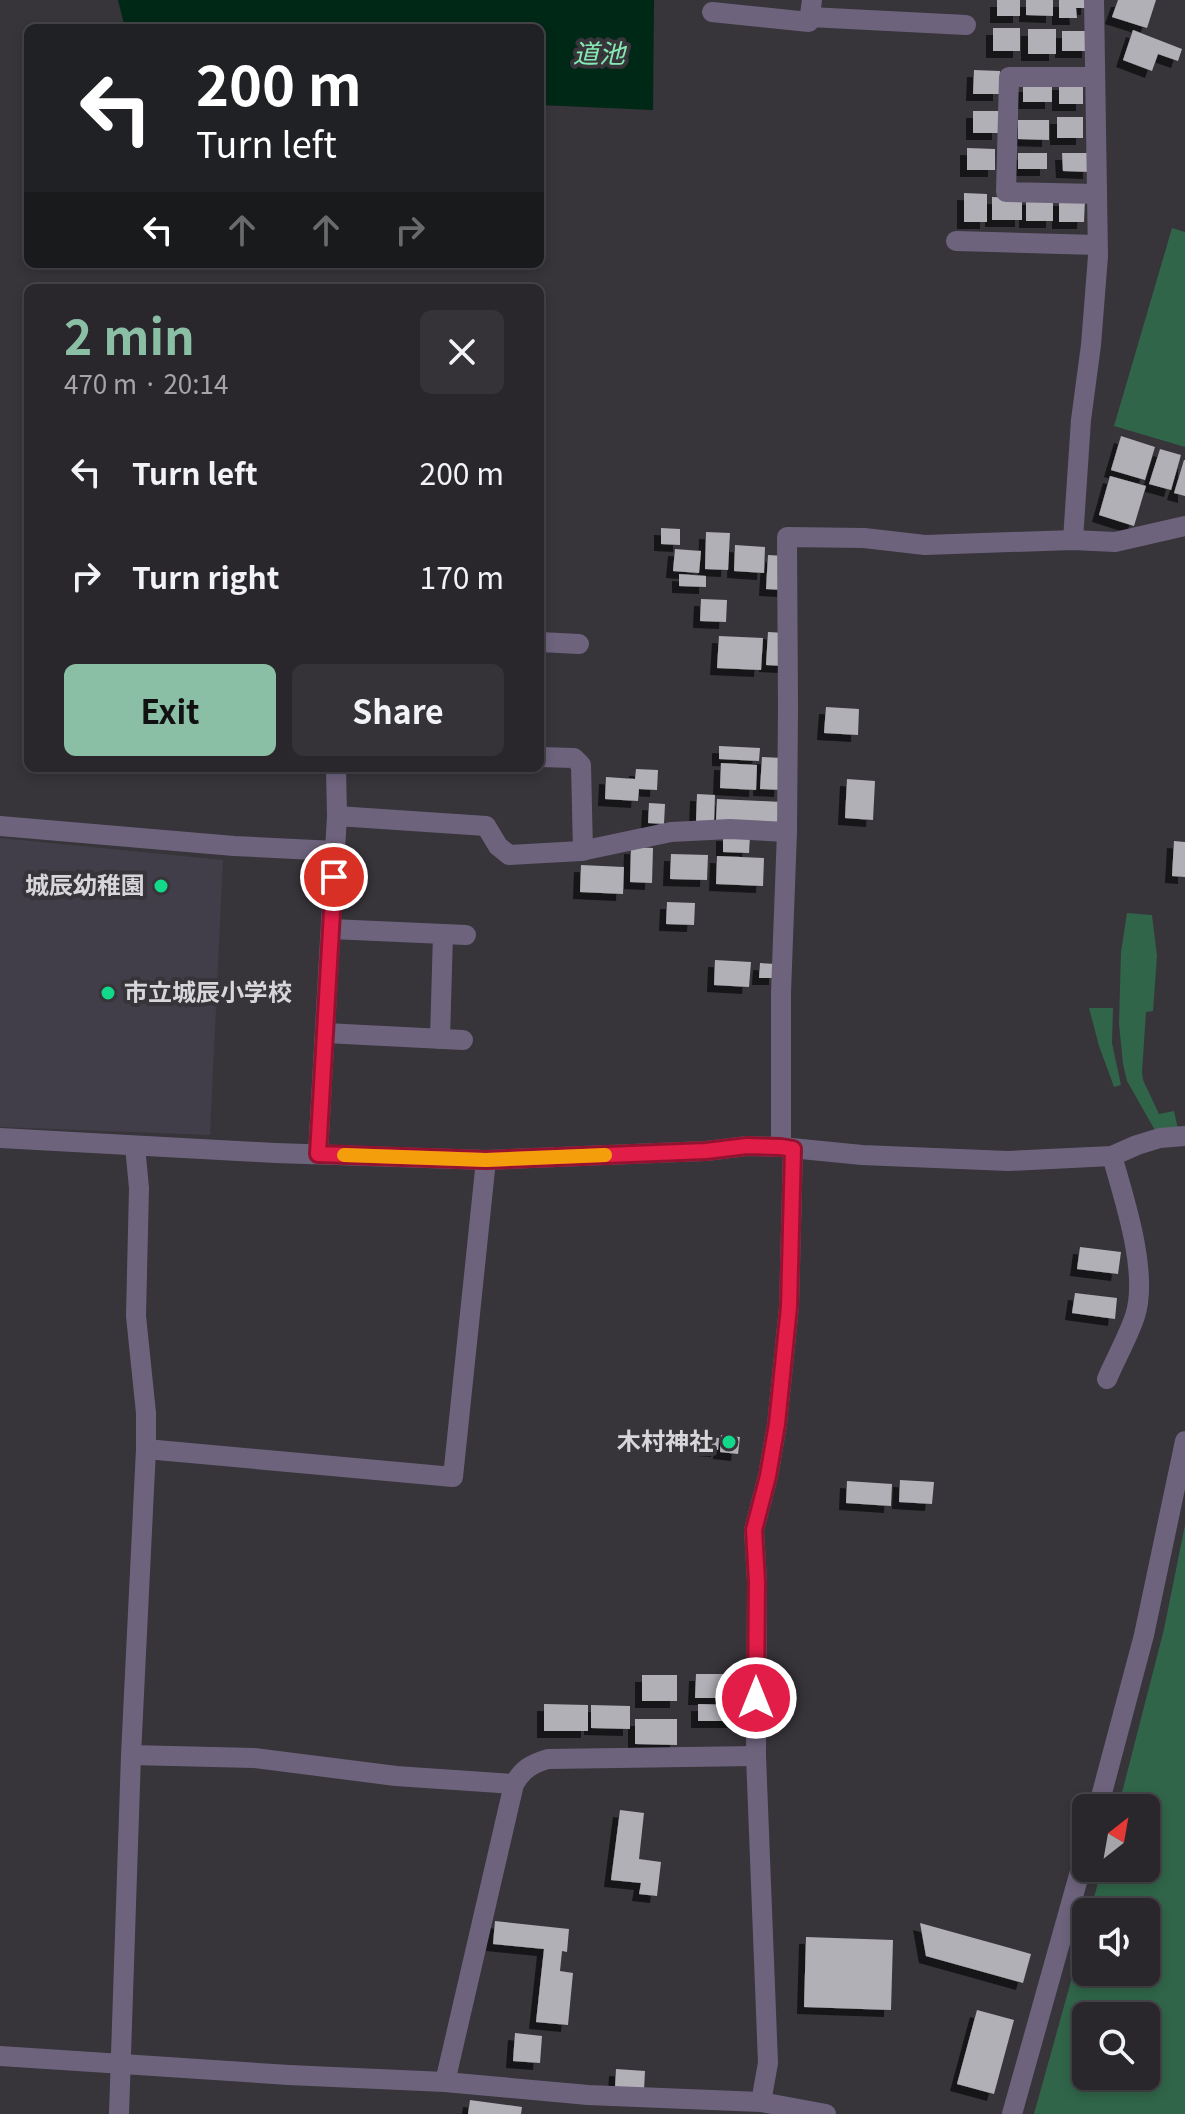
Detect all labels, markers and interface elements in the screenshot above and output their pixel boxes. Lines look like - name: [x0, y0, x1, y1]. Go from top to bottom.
- water label: 道池: [573, 33, 628, 70]
- text: 200 m: [196, 41, 362, 122]
- icon: left: [64, 56, 168, 160]
- text: Turn left: [196, 116, 337, 168]
- icon: left: [136, 208, 180, 252]
- icon: ahead: [220, 208, 264, 252]
- icon: ahead: [304, 208, 348, 252]
- icon: right: [388, 208, 432, 252]
- text: 2 min: [64, 299, 195, 369]
- button: close: [420, 310, 504, 394]
- text: 470 m · 20:14: [64, 364, 228, 401]
- icon: left: [64, 450, 108, 494]
- text: Turn left: [132, 450, 258, 494]
- text: 200 m: [420, 450, 504, 494]
- icon: right: [64, 554, 108, 598]
- text: Turn right: [132, 554, 279, 598]
- text: 170 m: [420, 554, 504, 598]
- button: Exit: [64, 664, 276, 756]
- button: Share: [292, 664, 504, 756]
- pin: [300, 843, 368, 911]
- icon: arrive: [312, 855, 356, 899]
- place label: 城辰幼稚園: [25, 866, 145, 901]
- marker: 城辰幼稚園: [152, 877, 170, 895]
- place label: 市立城辰小学校: [124, 973, 292, 1008]
- marker: 市立城辰小学校: [99, 984, 117, 1002]
- place label: 木村神社: [617, 1422, 713, 1457]
- marker: 木村神社: [720, 1433, 738, 1451]
- position arrow: [714, 1656, 798, 1740]
- north arrow: [1072, 1794, 1160, 1882]
- map controls: [1072, 1794, 1160, 2090]
- button: sound: [1072, 1898, 1160, 1986]
- button: search: [1072, 2002, 1160, 2090]

